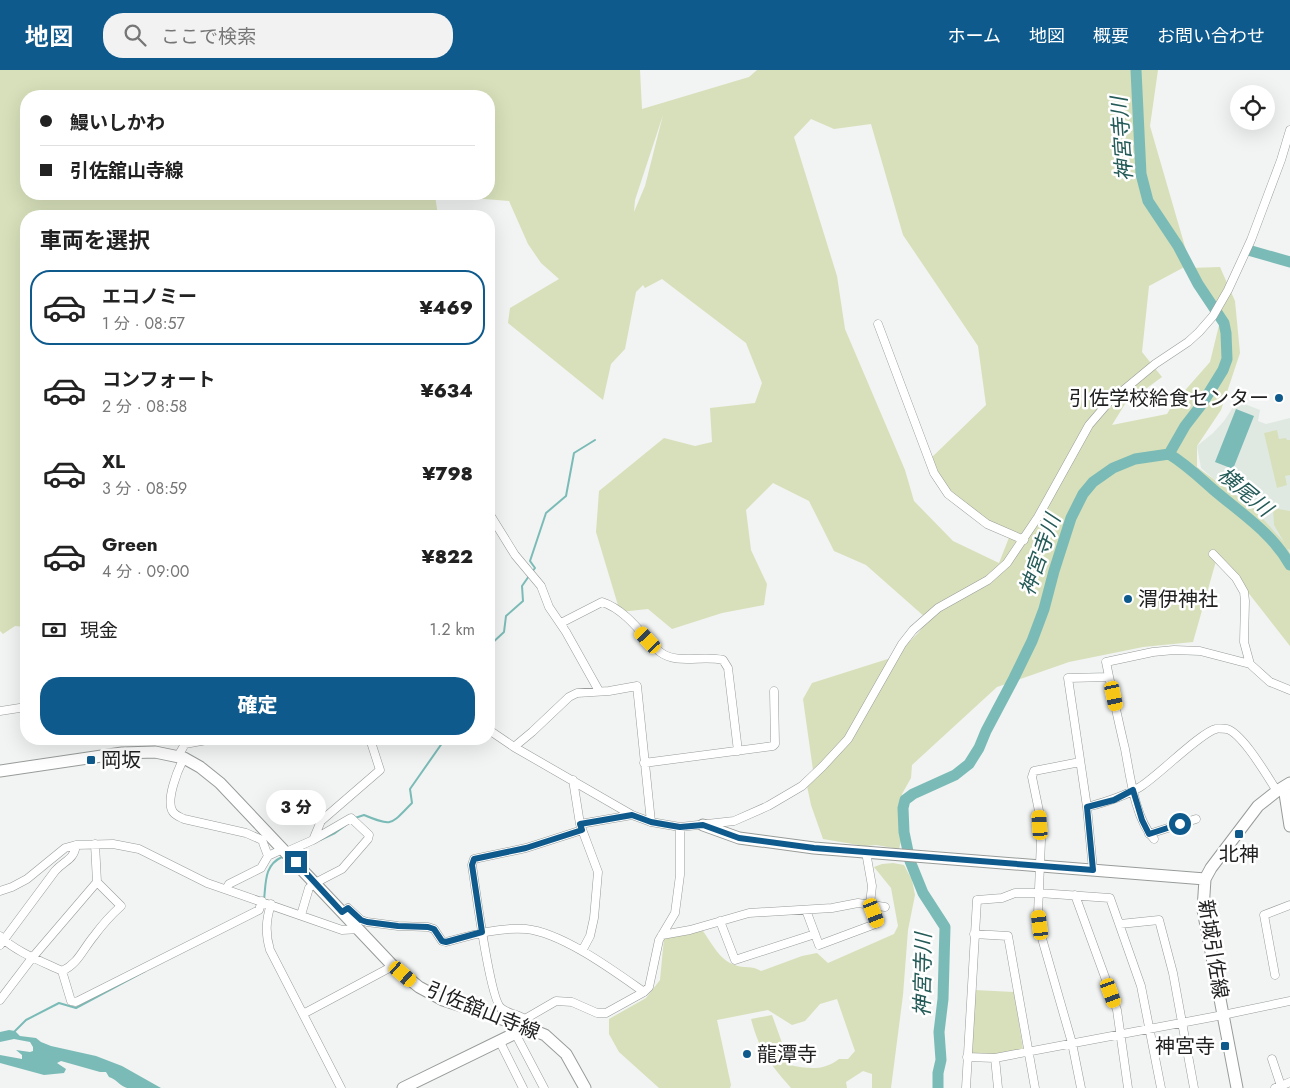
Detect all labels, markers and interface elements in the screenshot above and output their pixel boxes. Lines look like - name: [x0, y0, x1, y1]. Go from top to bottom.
- search box: [103, 13, 453, 58]
- text: 地図: [25, 19, 73, 54]
- icon: search: [121, 21, 149, 49]
- text: ここで検索: [161, 23, 256, 50]
- text: ホーム: [948, 23, 1001, 49]
- text: 地図: [1029, 23, 1065, 49]
- text: 概要: [1093, 23, 1129, 49]
- text: お問い合わせ: [1157, 23, 1265, 49]
- map controls: [1230, 85, 1275, 130]
- button: locate: [1230, 85, 1275, 130]
- water label: 神宮寺川: [1104, 94, 1140, 182]
- text: 鰻いしかわ: [70, 109, 165, 136]
- text: 引佐舘山寺線: [70, 157, 184, 184]
- text: 車両を選択: [40, 224, 150, 256]
- text: エコノミー: [102, 283, 197, 310]
- icon: car: [42, 285, 87, 330]
- text: ¥469: [419, 294, 473, 321]
- text: 1 分 · 08:57: [102, 312, 185, 335]
- text: コンフォート: [102, 366, 215, 393]
- icon: car: [42, 368, 87, 413]
- text: ¥634: [420, 377, 473, 404]
- place label: 引佐学校給食センター: [1069, 384, 1269, 413]
- marker: 引佐学校給食センター: [1273, 392, 1285, 404]
- text: 2 分 · 08:58: [102, 395, 187, 418]
- text: XL: [102, 448, 125, 475]
- icon: car: [42, 451, 87, 496]
- text: ¥798: [422, 460, 473, 487]
- water label: 横尾川: [1211, 460, 1280, 525]
- text: 3 分 · 08:59: [102, 477, 187, 500]
- water label: 神宮寺川: [1012, 509, 1069, 600]
- text: Green: [102, 531, 158, 558]
- icon: car: [42, 534, 87, 579]
- text: ¥822: [422, 543, 473, 570]
- text: 4 分 · 09:00: [102, 560, 189, 583]
- place label: 渭伊神社: [1138, 585, 1218, 614]
- marker: 渭伊神社: [1122, 593, 1134, 605]
- icon: cash: [40, 616, 68, 644]
- text: 現金: [80, 617, 118, 644]
- text: 1.2 km: [430, 618, 475, 641]
- car: [632, 624, 663, 656]
- button: 確定: [40, 677, 475, 735]
- car: [1103, 680, 1124, 712]
- place label: 岡坂: [101, 746, 141, 775]
- marker: 岡坂: [85, 754, 97, 766]
- callout: 3 分: [266, 790, 326, 824]
- text: 3 分: [280, 796, 312, 819]
- car: [1031, 810, 1048, 840]
- route start: [1169, 813, 1191, 835]
- marker: 北神: [1233, 828, 1245, 840]
- place label: 北神: [1219, 840, 1259, 869]
- route end: [285, 851, 307, 873]
- car: [861, 896, 886, 930]
- street label: 新城引佐線: [1191, 897, 1235, 1001]
- car: [1030, 909, 1049, 941]
- water label: 神宮寺川: [907, 931, 939, 1017]
- car: [386, 958, 419, 990]
- street label: 引佐舘山寺線: [422, 975, 544, 1047]
- car: [1098, 976, 1123, 1010]
- place label: 神宮寺: [1155, 1032, 1215, 1061]
- place label: 龍潭寺: [757, 1040, 817, 1069]
- marker: 神宮寺: [1219, 1040, 1231, 1052]
- marker: 龍潭寺: [741, 1048, 753, 1060]

